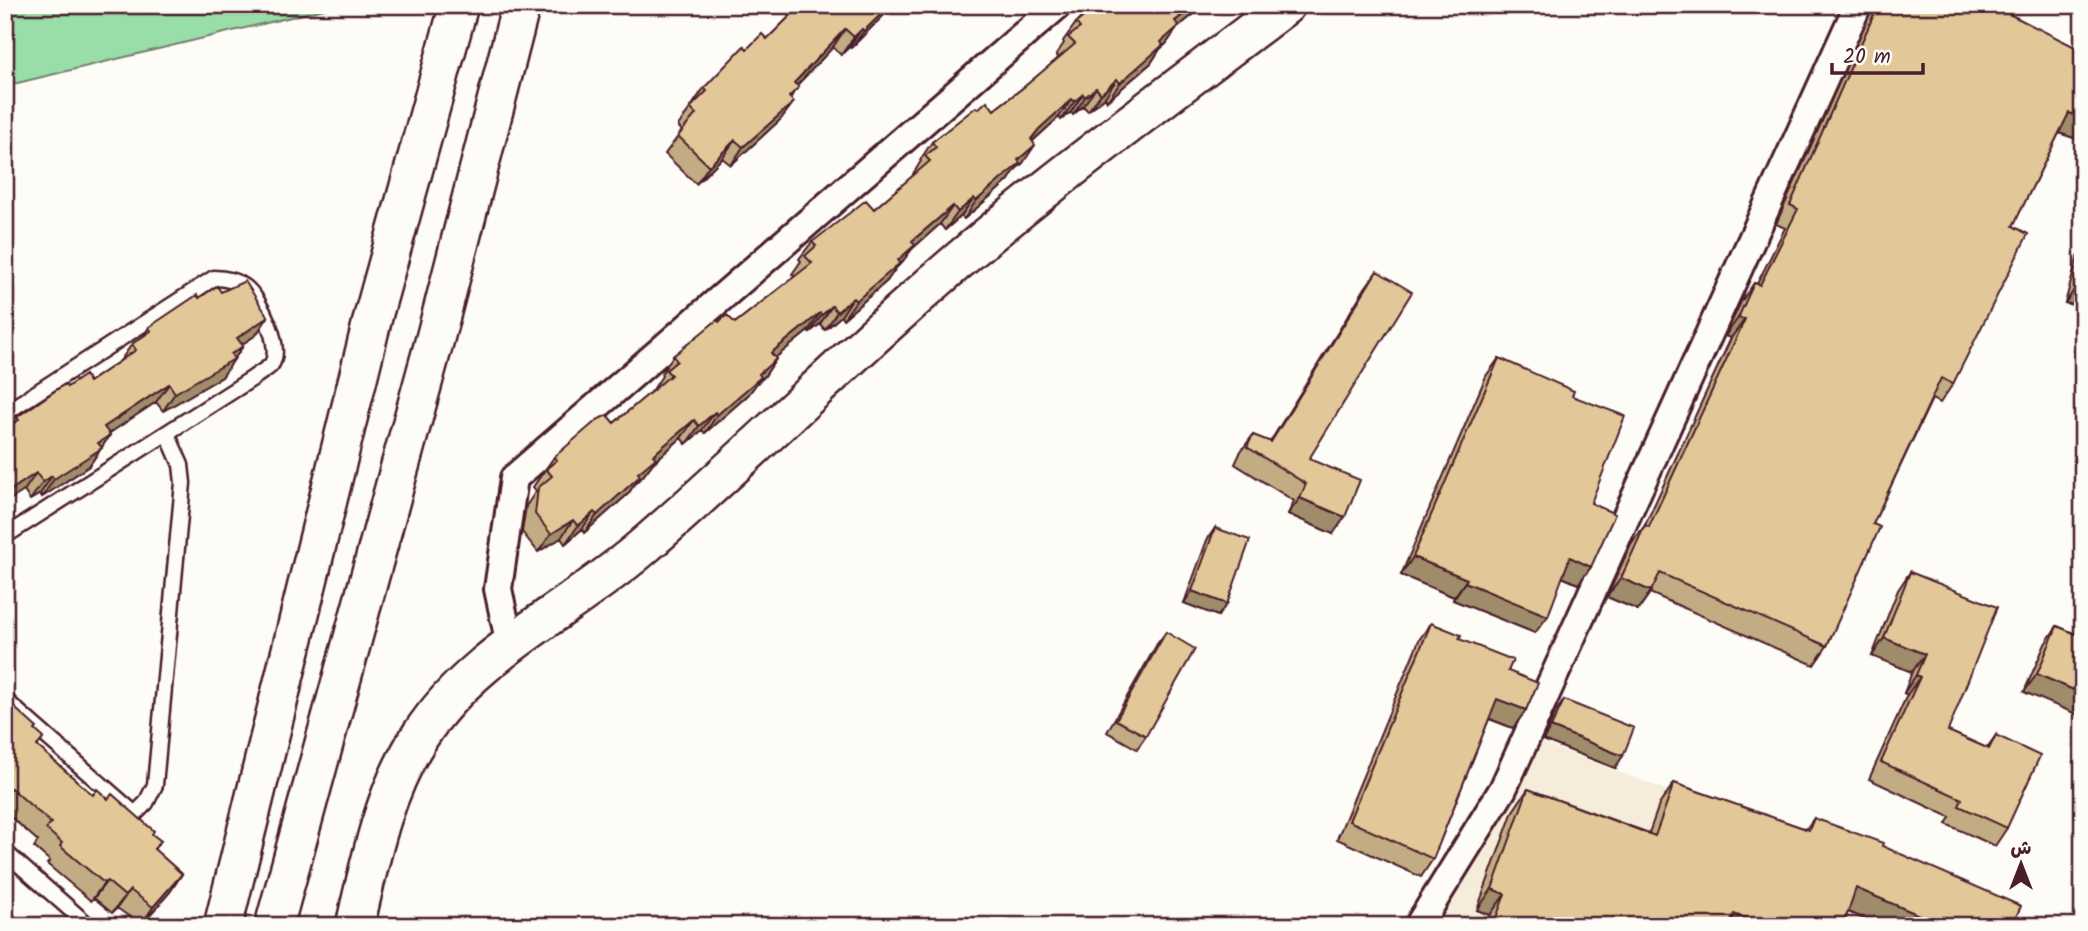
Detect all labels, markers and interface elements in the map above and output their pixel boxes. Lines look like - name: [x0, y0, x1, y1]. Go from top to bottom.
- scale bar: [1832, 32, 1924, 76]
- text: 20 m: [1843, 41, 1891, 74]
- north arrow: [1986, 830, 2056, 900]
- text: ش: [2011, 834, 2032, 864]

